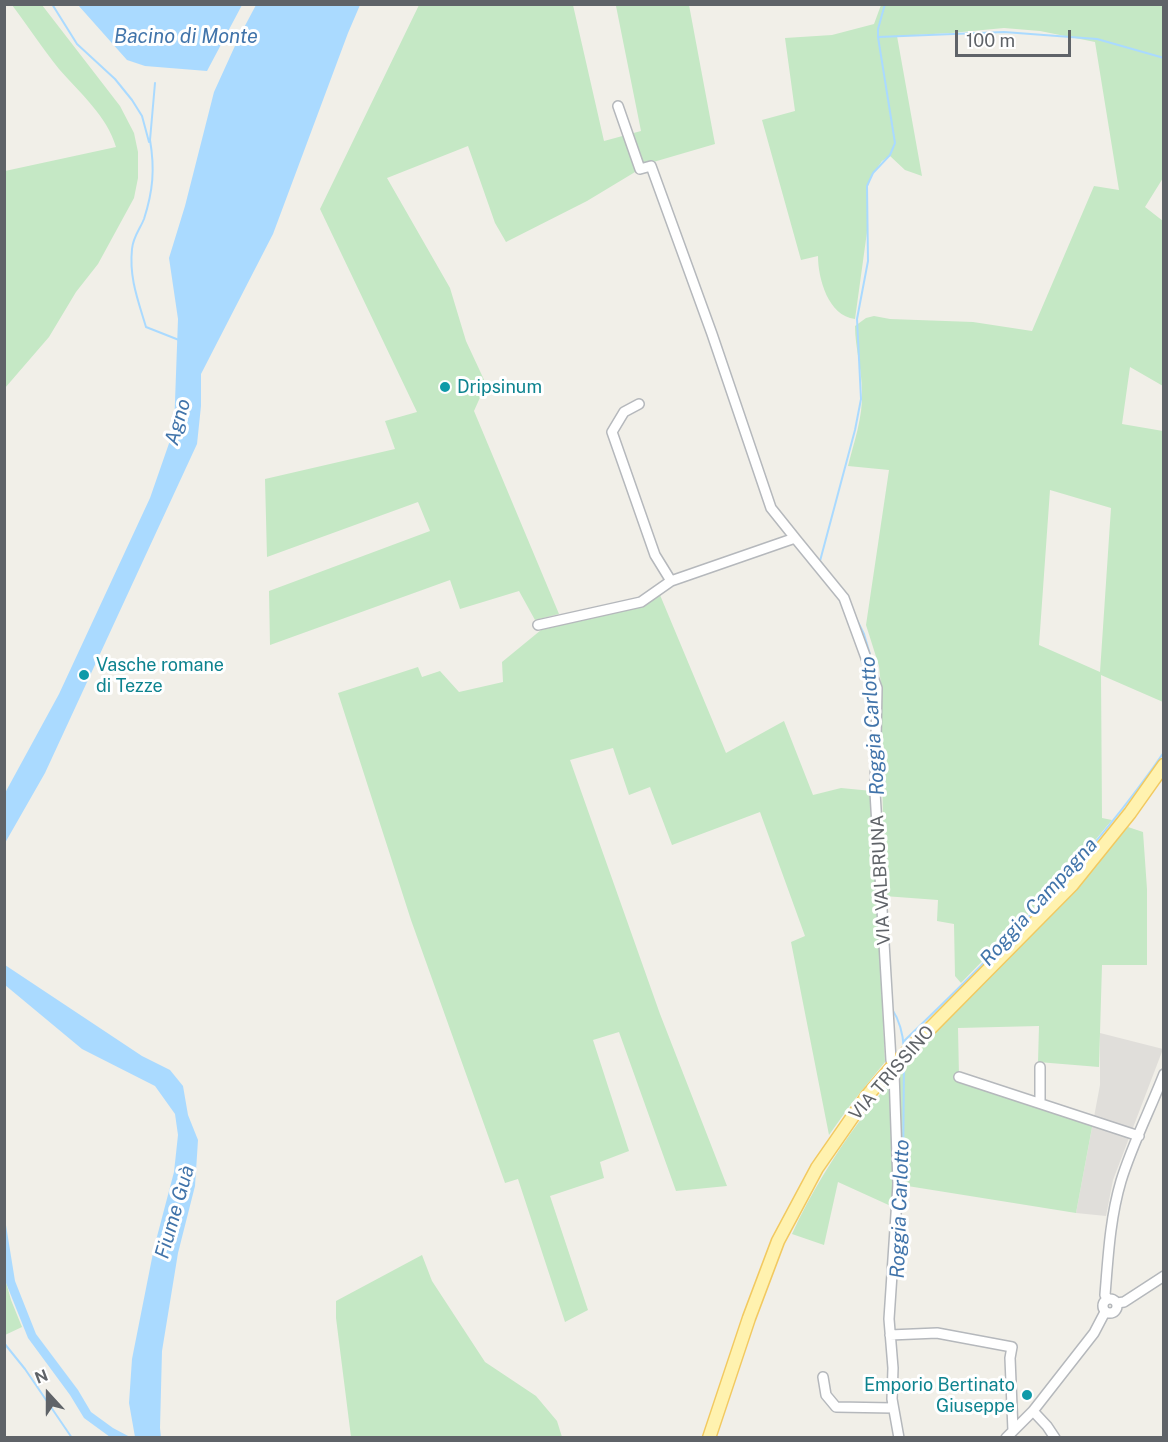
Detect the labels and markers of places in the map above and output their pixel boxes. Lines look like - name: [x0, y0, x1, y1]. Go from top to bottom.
- place label: Dripsinum: [457, 376, 542, 398]
- marker: Dripsinum: [438, 380, 452, 394]
- place label: Vasche romane di Tezze: [96, 654, 224, 696]
- marker: Vasche romane di Tezze: [77, 668, 91, 682]
- place label: Emporio Bertinato Giuseppe: [864, 1374, 1015, 1416]
- marker: Emporio Bertinato Giuseppe: [1020, 1388, 1034, 1402]

